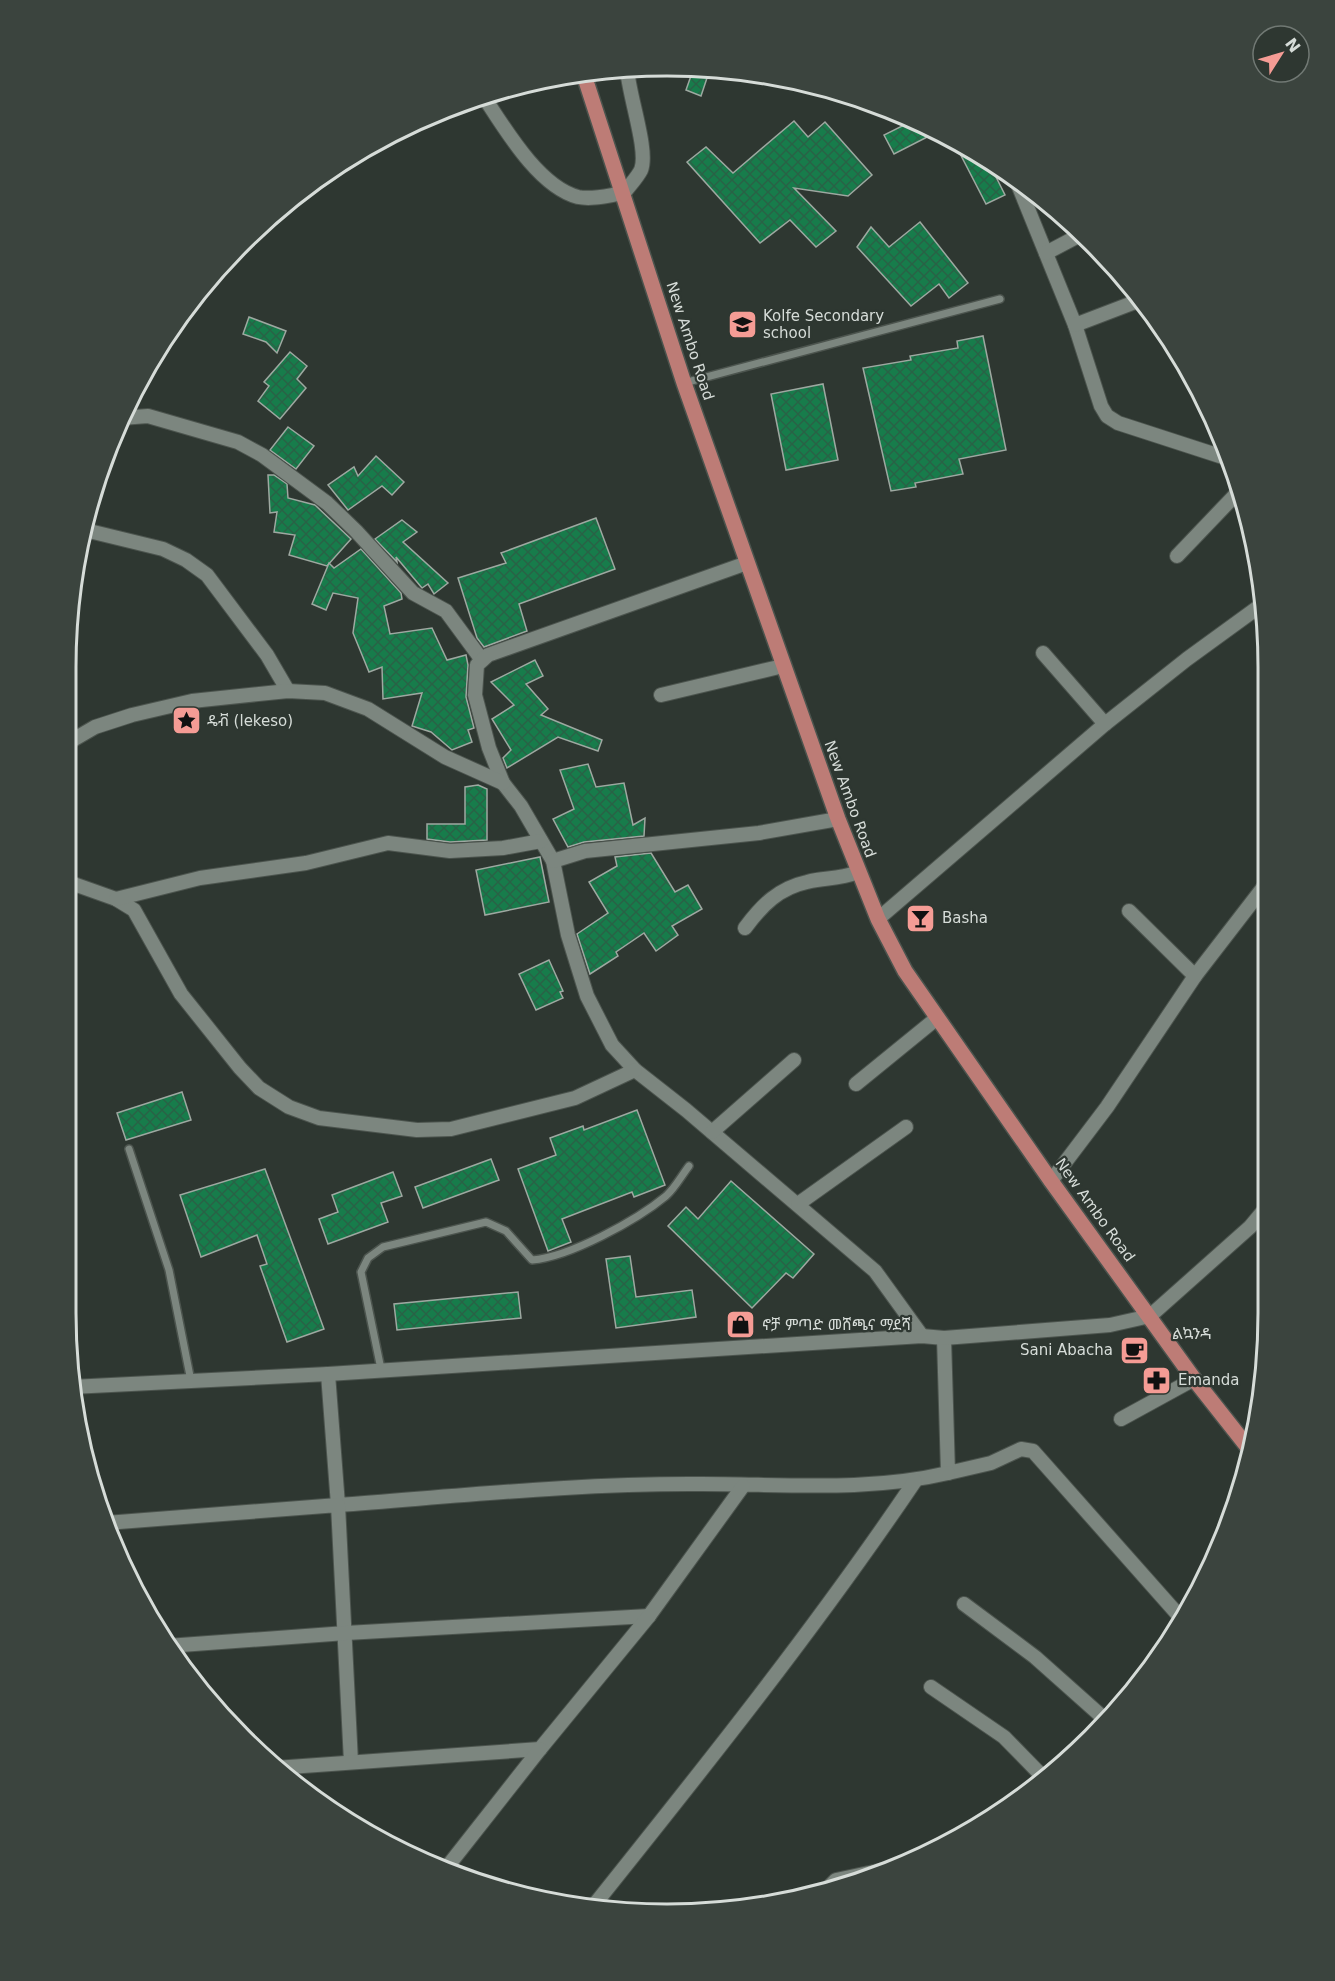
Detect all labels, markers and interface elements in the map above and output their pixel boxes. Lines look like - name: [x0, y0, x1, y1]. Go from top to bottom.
- north arrow: [1251, 24, 1311, 84]
- text: N: [1281, 34, 1304, 56]
- street label: New Ambo Road: [662, 280, 718, 402]
- place label: Kolfe Secondary school: [763, 307, 884, 342]
- school or university icon: Kolfe Secondary school: [726, 309, 758, 341]
- place icon: ዴቭ (lekeso): [170, 705, 202, 737]
- place label: ዴቭ (lekeso): [207, 712, 293, 730]
- street label: New Ambo Road: [820, 738, 880, 860]
- bar icon: Basha: [905, 902, 937, 934]
- place label: Basha: [942, 909, 988, 927]
- street label: New Ambo Road: [1051, 1155, 1139, 1265]
- shop icon: ኖቻ ምጣድ መሸጫና ማደሻ: [725, 1309, 757, 1341]
- place label: ኖቻ ምጣድ መሸጫና ማደሻ: [762, 1316, 911, 1334]
- district label: ልኳንዳ: [1172, 1324, 1212, 1343]
- cafe icon: Sani Abacha: [1118, 1334, 1150, 1366]
- place label: Sani Abacha: [1020, 1341, 1113, 1359]
- pharmacy icon: Emanda: [1141, 1364, 1173, 1396]
- place label: Emanda: [1178, 1371, 1240, 1389]

